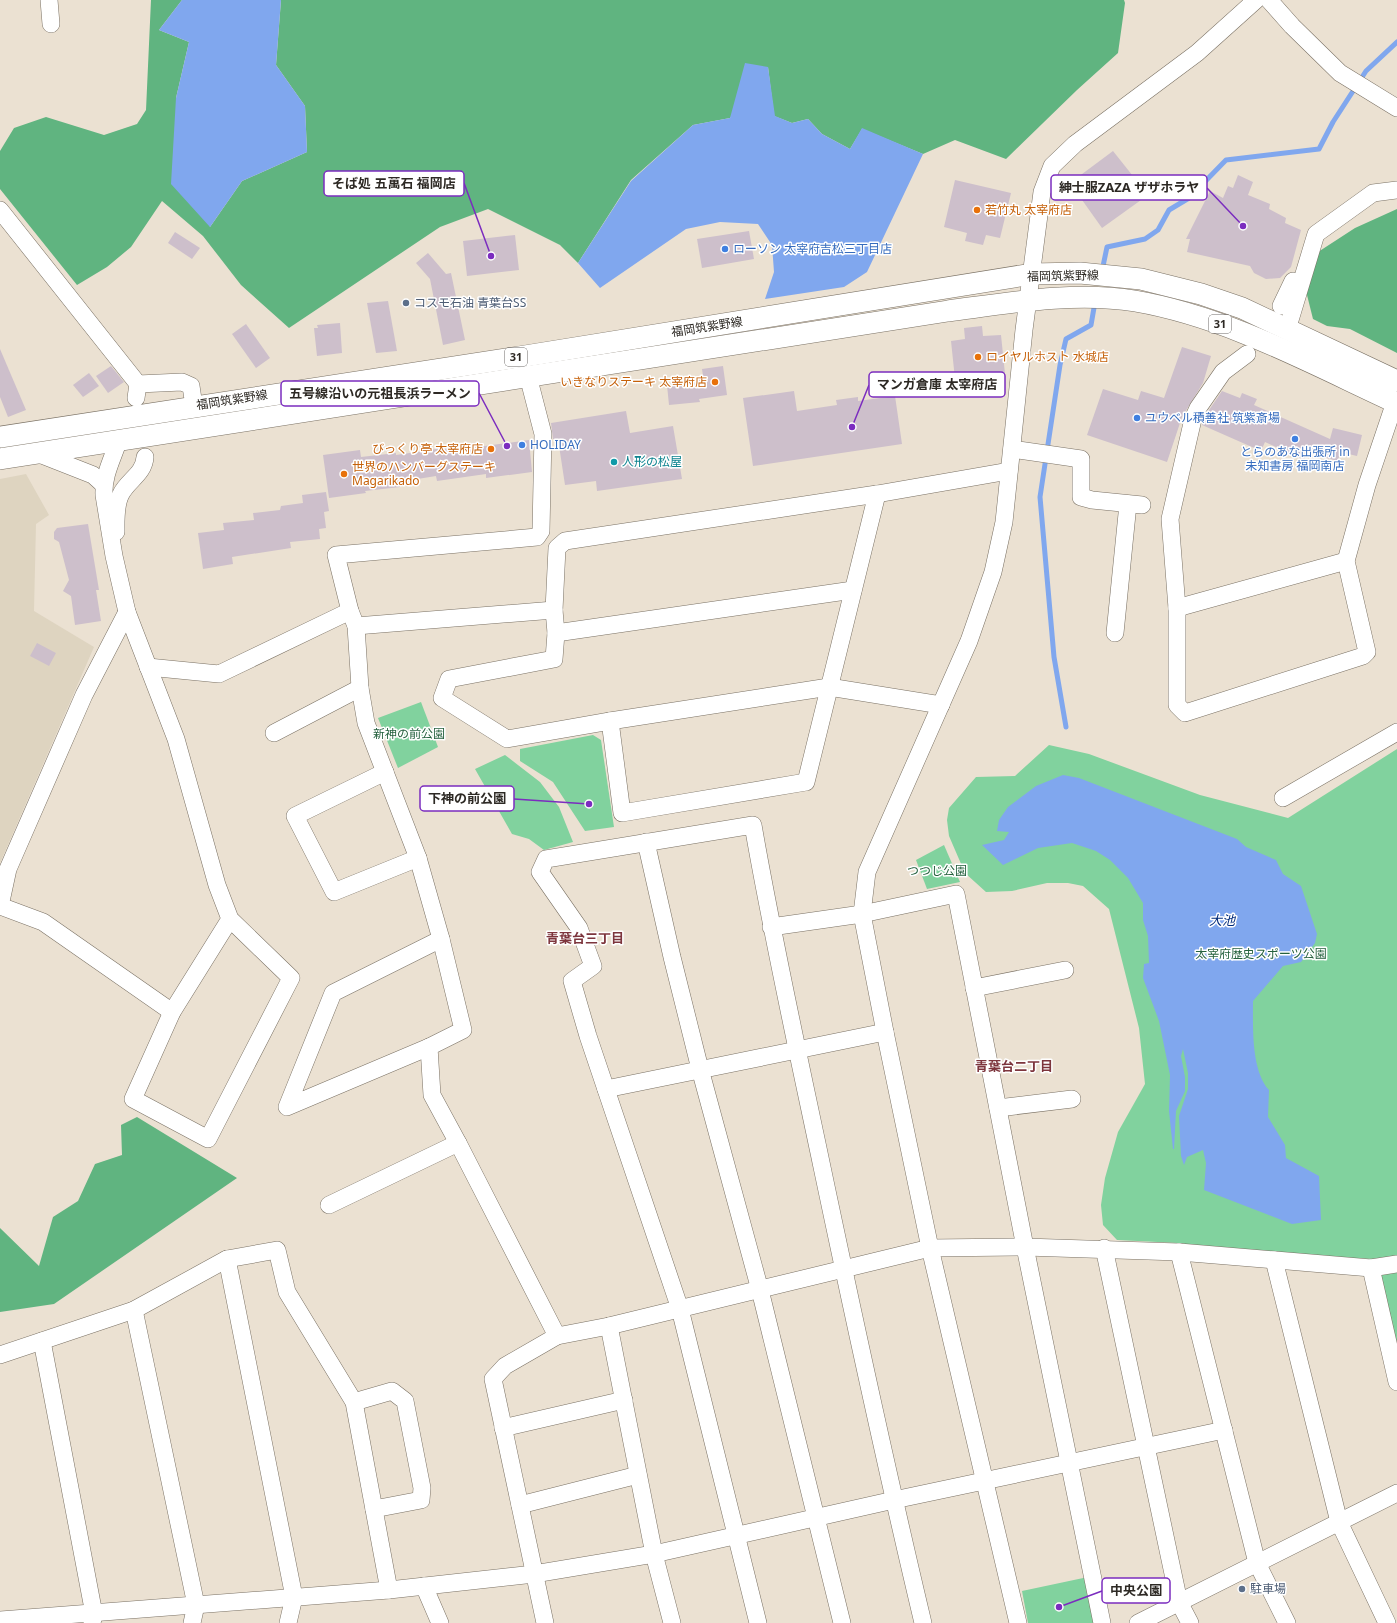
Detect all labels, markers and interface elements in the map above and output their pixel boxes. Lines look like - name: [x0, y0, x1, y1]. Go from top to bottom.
- callout: そば処 五萬石 福岡店: [324, 171, 464, 196]
- text: そば処 五萬石 福岡店: [332, 174, 456, 192]
- callout: 紳士服ZAZA ザザホラヤ: [1051, 175, 1207, 200]
- text: 紳士服ZAZA ザザホラヤ: [1059, 178, 1199, 196]
- place label: 若竹丸 太宰府店: [985, 201, 1072, 218]
- marker: 若竹丸 太宰府店: [972, 205, 982, 215]
- place label: ローソン 太宰府吉松三丁目店: [733, 240, 892, 257]
- marker: ローソン 太宰府吉松三丁目店: [720, 244, 730, 254]
- street label: 福岡筑紫野線: [1027, 266, 1099, 285]
- place label: コスモ石油 青葉台SS: [414, 294, 527, 311]
- marker: コスモ石油 青葉台SS: [401, 298, 411, 308]
- street label: 福岡筑紫野線: [670, 312, 744, 341]
- road number: 31: [1209, 315, 1231, 333]
- road number: 31: [505, 348, 527, 366]
- place label: ロイヤルホスト 水城店: [986, 348, 1109, 365]
- marker: ロイヤルホスト 水城店: [973, 352, 983, 362]
- callout: マンガ倉庫 太宰府店: [869, 372, 1005, 397]
- place label: いきなりステーキ 太宰府店: [560, 373, 707, 390]
- text: マンガ倉庫 太宰府店: [877, 375, 997, 393]
- marker: いきなりステーキ 太宰府店: [710, 377, 720, 387]
- callout: 五号線沿いの元祖長浜ラーメン: [281, 381, 479, 406]
- text: 五号線沿いの元祖長浜ラーメン: [289, 384, 471, 402]
- street label: 福岡筑紫野線: [195, 385, 269, 414]
- place label: ユウベル積善社 筑紫斎場: [1145, 409, 1280, 426]
- marker: ユウベル積善社 筑紫斎場: [1132, 413, 1142, 423]
- marker: とらのあな出張所 in 未知書房 福岡南店: [1290, 434, 1300, 444]
- place label: HOLIDAY: [530, 436, 581, 453]
- place label: びっくり亭 太宰府店: [372, 440, 483, 457]
- marker: HOLIDAY: [517, 440, 527, 450]
- place label: とらのあな出張所 in 未知書房 福岡南店: [1240, 443, 1350, 474]
- marker: びっくり亭 太宰府店: [486, 444, 496, 454]
- place label: 人形の松屋: [622, 453, 682, 470]
- marker: 人形の松屋: [609, 457, 619, 467]
- place label: 世界のハンバーグステーキ Magarikado: [352, 458, 496, 489]
- marker: 世界のハンバーグステーキ Magarikado: [339, 469, 349, 479]
- park label: 新神の前公園: [373, 725, 445, 742]
- callout: 下神の前公園: [420, 786, 514, 811]
- text: 下神の前公園: [428, 789, 506, 807]
- park label: つつじ公園: [907, 862, 967, 879]
- water label: 大池: [1209, 911, 1237, 929]
- district label: 青葉台三丁目: [546, 929, 624, 947]
- park label: 太宰府歴史スポーツ公園: [1195, 945, 1327, 962]
- district label: 青葉台二丁目: [975, 1057, 1053, 1075]
- callout: 中央公園: [1102, 1578, 1170, 1603]
- place label: 駐車場: [1250, 1580, 1286, 1597]
- text: 中央公園: [1110, 1581, 1162, 1599]
- marker: 駐車場: [1237, 1584, 1247, 1594]

